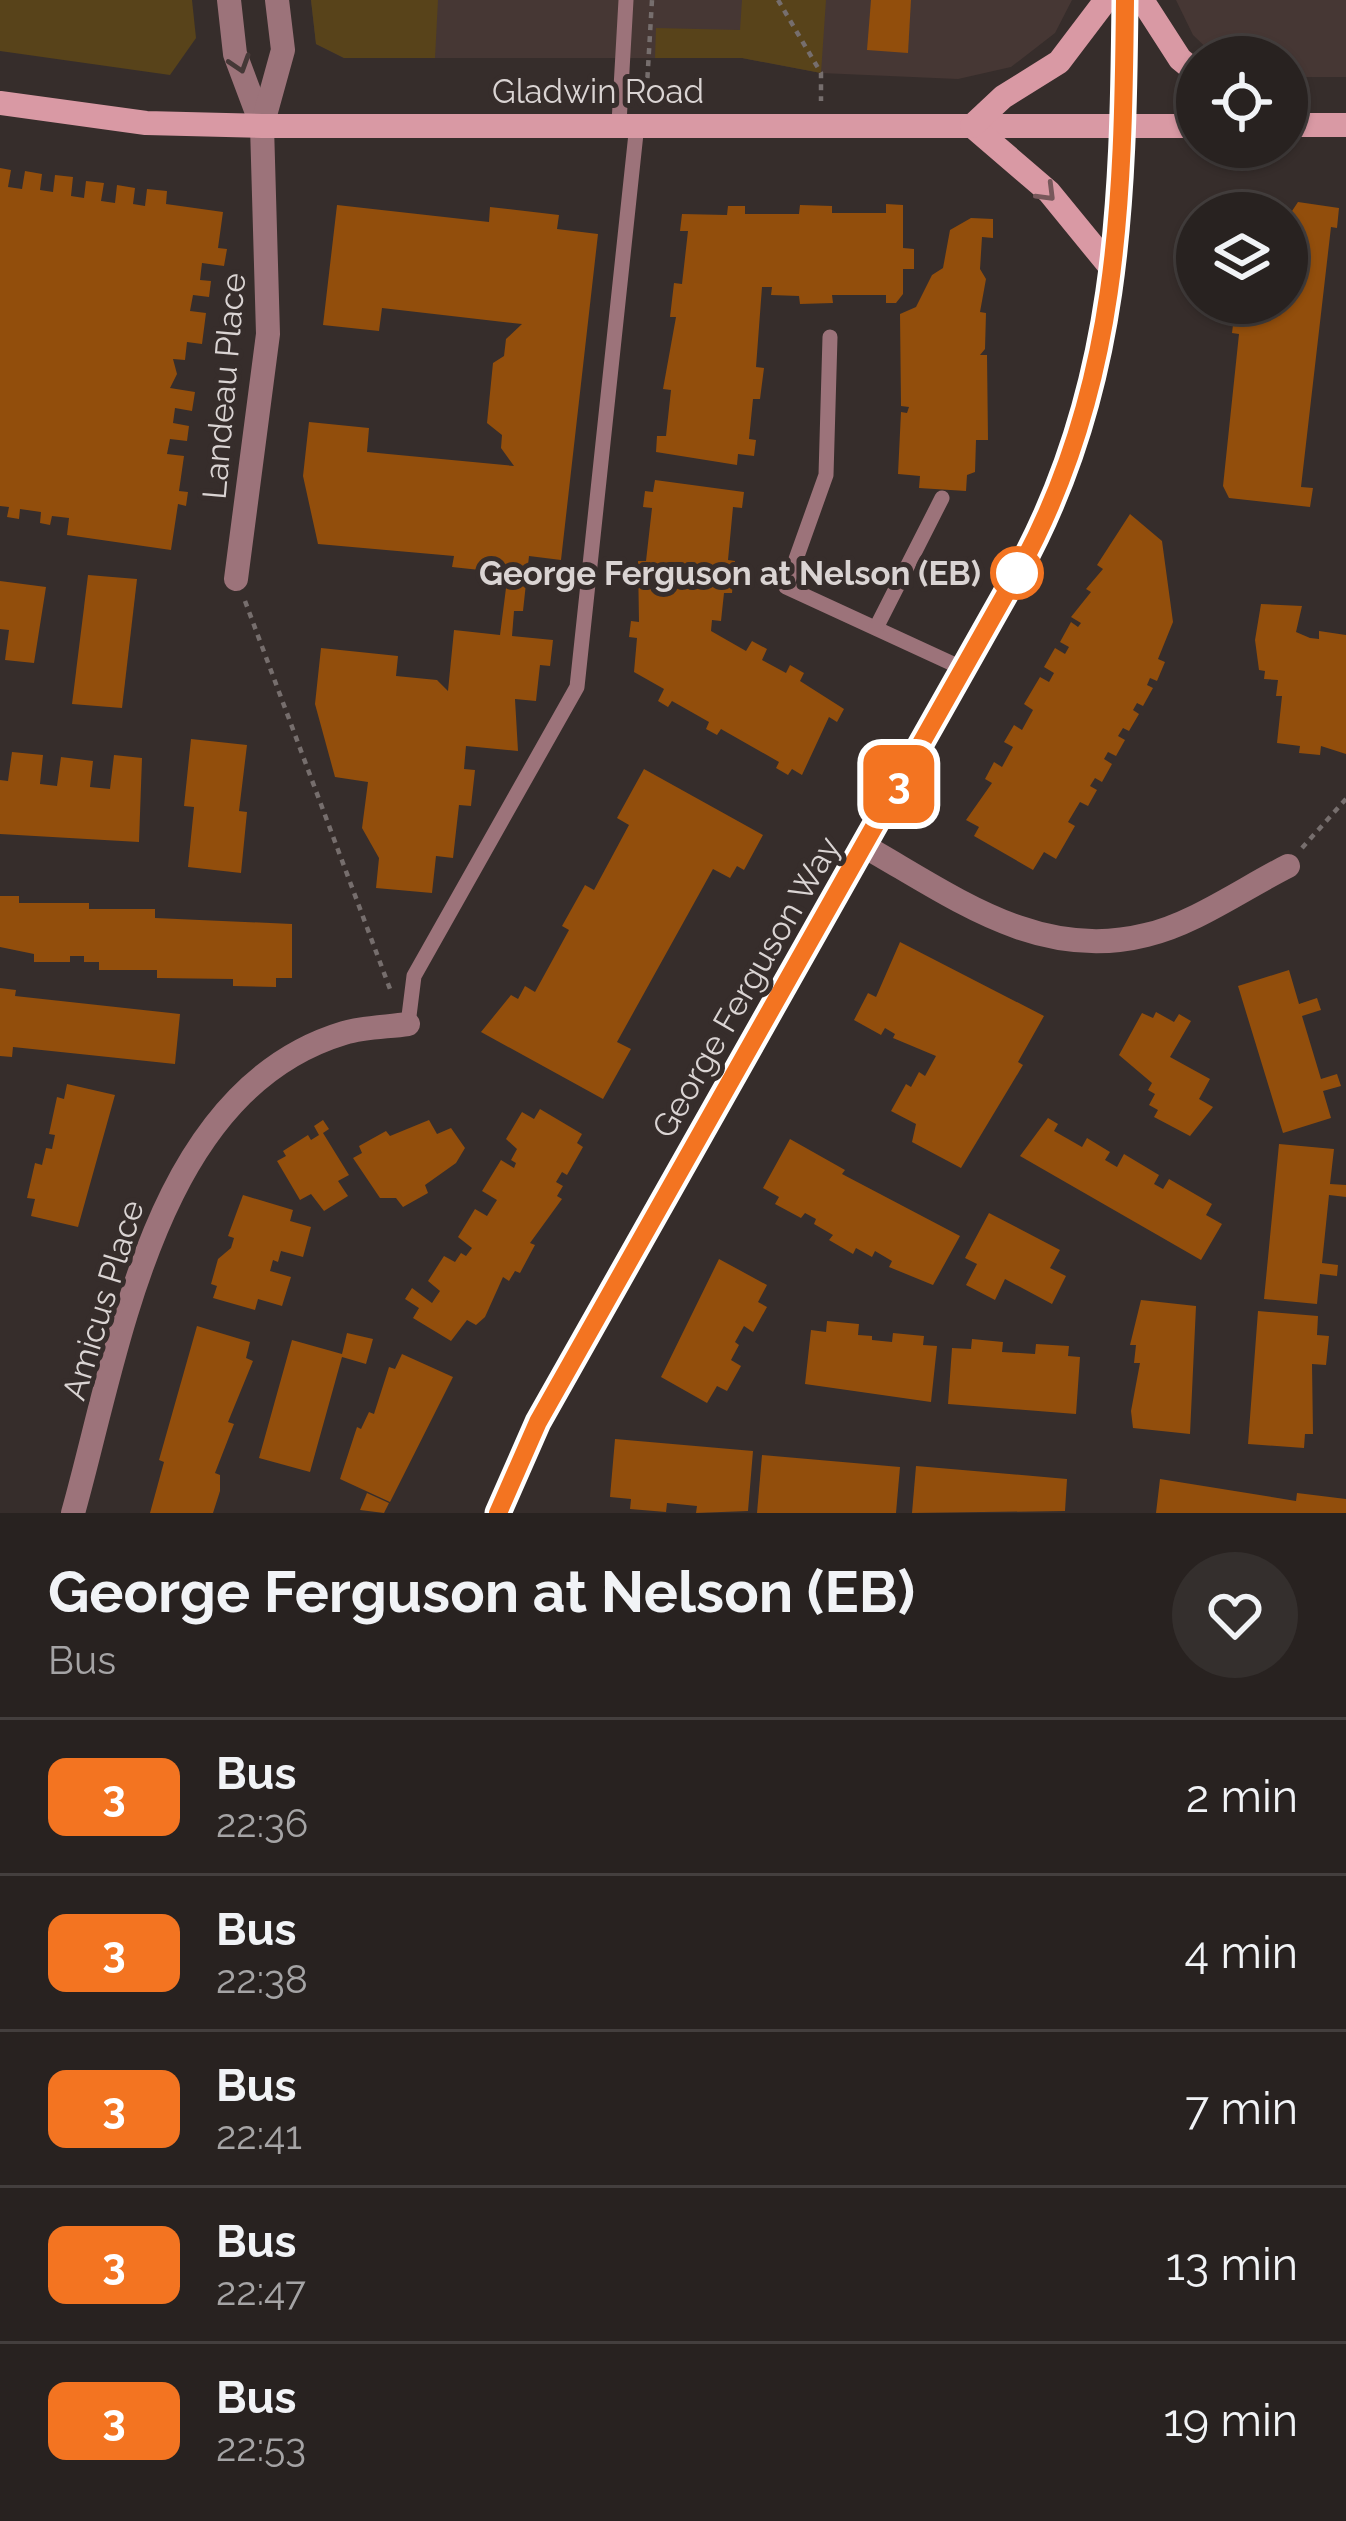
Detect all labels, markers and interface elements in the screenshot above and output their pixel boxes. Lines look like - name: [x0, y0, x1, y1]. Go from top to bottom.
- map controls: [1176, 36, 1308, 324]
- button: locate: [1176, 36, 1308, 168]
- one-way arrow: [226, 53, 251, 74]
- street label: Gladwin Road: [492, 72, 704, 111]
- one-way arrow: [1032, 179, 1054, 201]
- button: layers: [1176, 192, 1308, 324]
- street label: Landeau Place: [195, 271, 253, 501]
- marker: George Ferguson at Nelson (EB): [992, 548, 1042, 598]
- place label: George Ferguson at Nelson (EB): [479, 554, 981, 593]
- line badge: 3: [860, 745, 938, 823]
- text: 3: [887, 759, 911, 808]
- street label: George Ferguson Way: [644, 830, 848, 1144]
- street label: Amicus Place: [54, 1195, 152, 1405]
- button: heart: [1172, 1552, 1298, 1678]
- text: George Ferguson at Nelson (EB): [48, 1558, 915, 1625]
- text: Bus: [48, 1637, 116, 1683]
- text: Bus: [216, 1747, 297, 1800]
- text: 2 min: [1186, 1770, 1298, 1823]
- text: 3: [102, 1772, 126, 1821]
- text: 22:36: [216, 1800, 308, 1846]
- text: Bus: [216, 1903, 297, 1956]
- text: 4 min: [1185, 1926, 1298, 1979]
- text: 3: [102, 1928, 126, 1977]
- text: 22:38: [216, 1956, 308, 2002]
- text: Bus: [216, 2059, 297, 2112]
- text: 7 min: [1185, 2082, 1298, 2135]
- text: 3: [102, 2084, 126, 2133]
- text: 22:41: [216, 2112, 302, 2158]
- text: Bus: [216, 2215, 297, 2268]
- text: 13 min: [1166, 2238, 1298, 2291]
- text: 3: [102, 2240, 126, 2289]
- text: 22:47: [216, 2268, 306, 2314]
- text: Bus: [216, 2371, 297, 2424]
- text: 19 min: [1163, 2394, 1298, 2447]
- text: 3: [102, 2396, 126, 2445]
- text: 22:53: [216, 2424, 306, 2470]

